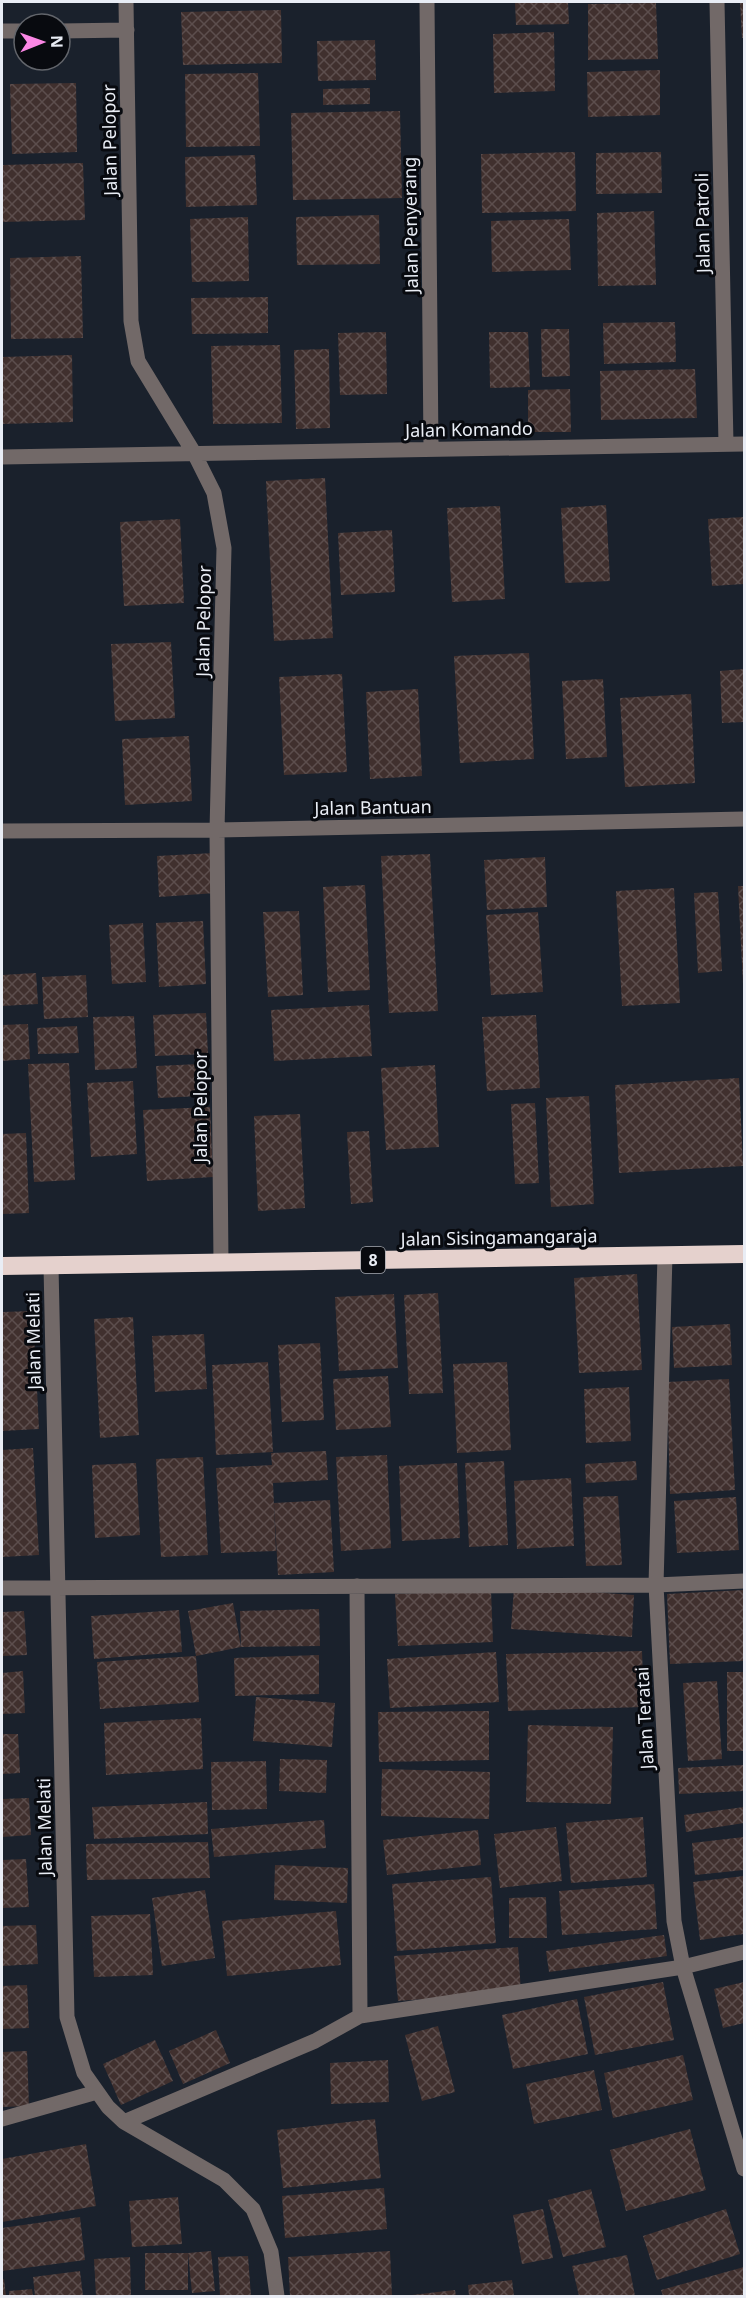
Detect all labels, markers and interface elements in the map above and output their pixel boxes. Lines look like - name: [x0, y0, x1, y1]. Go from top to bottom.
- north arrow: [12, 12, 72, 72]
- text: N: [46, 35, 68, 48]
- street label: Jalan Pelopor: [96, 83, 122, 198]
- street label: Jalan Penyerang: [397, 157, 423, 295]
- street label: Jalan Patroli: [689, 173, 715, 275]
- street label: Jalan Komando: [403, 416, 533, 442]
- street label: Jalan Pelopor: [190, 564, 216, 679]
- street label: Jalan Bantuan: [312, 794, 432, 820]
- street label: Jalan Pelopor: [188, 1051, 212, 1165]
- street label: Jalan Sisingamangaraja: [398, 1223, 598, 1251]
- road number: 8: [361, 1247, 385, 1273]
- street label: Jalan Melati: [20, 1292, 46, 1392]
- street label: Jalan Teratai: [629, 1666, 659, 1772]
- street label: Jalan Melati: [31, 1778, 57, 1878]

